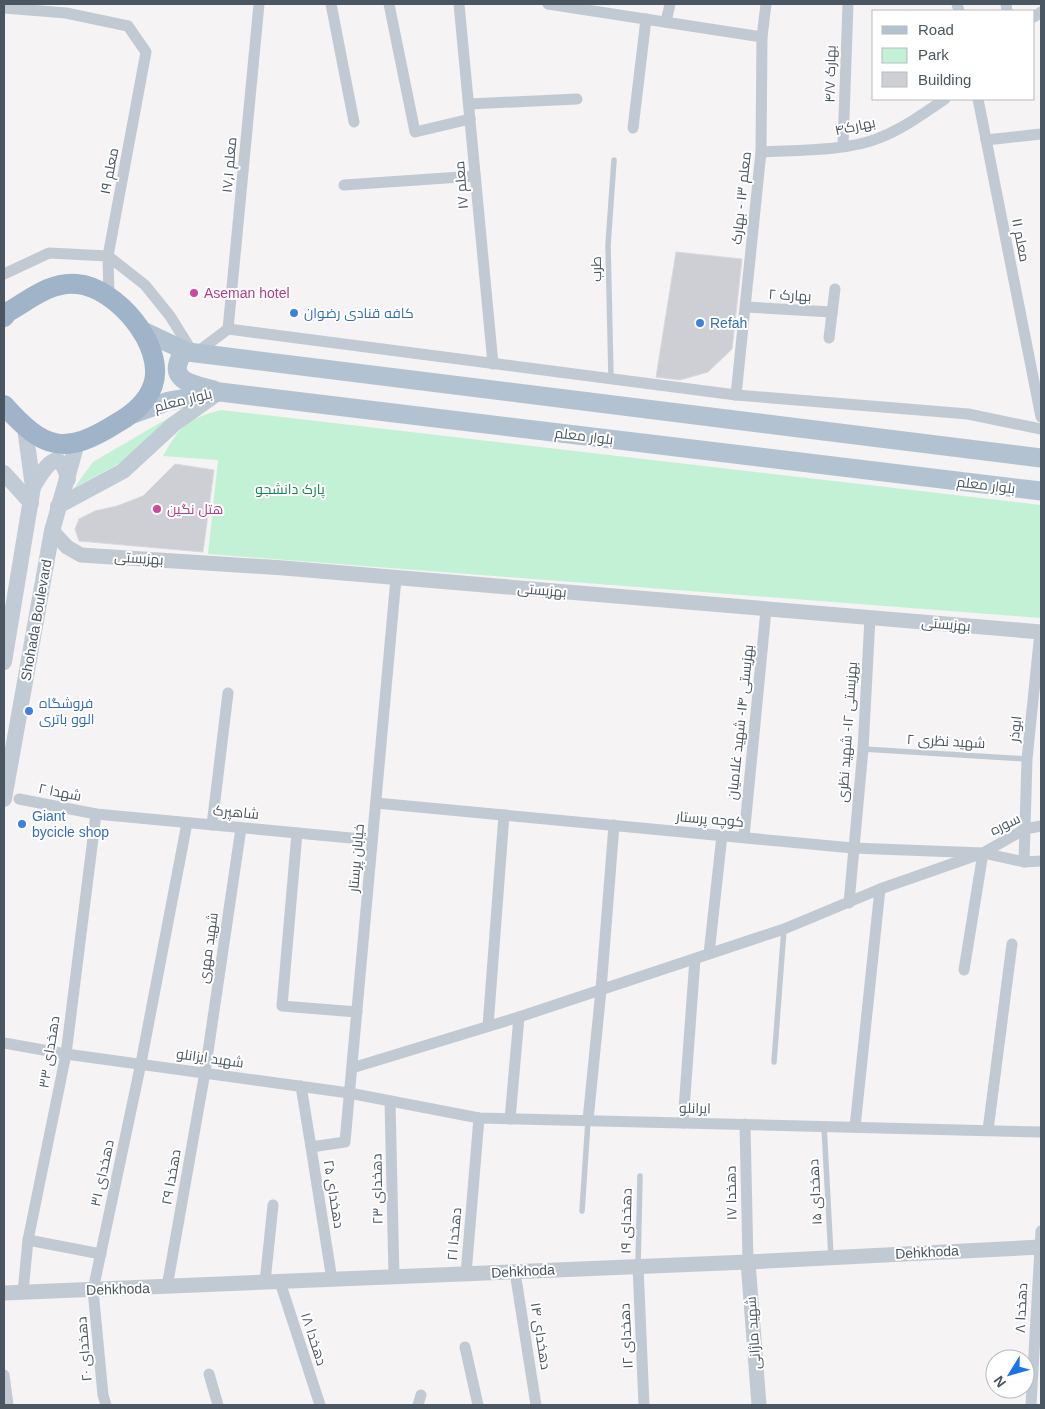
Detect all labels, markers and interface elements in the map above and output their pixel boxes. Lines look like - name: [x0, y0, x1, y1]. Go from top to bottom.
- legend: [872, 10, 1035, 100]
- text: Road: [918, 21, 954, 38]
- street label: بهارک ۴/۷: [821, 45, 839, 103]
- text: Park: [918, 46, 949, 63]
- text: Building: [918, 71, 971, 88]
- street label: بهارک۴: [833, 114, 877, 138]
- street label: معلم ۱۷٫۱: [219, 136, 241, 194]
- street label: معلم ۱۹: [97, 146, 123, 196]
- street label: معلم ۱۳ - بهارک: [728, 151, 756, 245]
- street label: معلم ۱۷: [451, 160, 473, 210]
- street label: معلم ۱۱: [1007, 217, 1033, 263]
- street label: طرب: [588, 256, 604, 282]
- place label: Aseman hotel: [204, 285, 290, 301]
- street label: بهارک ۲: [768, 286, 812, 304]
- marker: Aseman hotel: [188, 287, 200, 299]
- place label: کافه قنادی رضوان: [304, 305, 414, 321]
- marker: کافه قنادی رضوان: [288, 307, 300, 319]
- place label: Refah: [710, 315, 747, 331]
- marker: Refah: [694, 317, 706, 329]
- street label: بلوار معلم: [152, 385, 214, 417]
- street label: بلوار معلم: [554, 424, 614, 450]
- street label: بلوار معلم: [956, 473, 1016, 499]
- park label: پارک دانشجو: [255, 481, 325, 499]
- place label: هتل نگین: [167, 501, 224, 517]
- marker: هتل نگین: [151, 503, 163, 515]
- street label: بهزیستی: [114, 548, 164, 568]
- street label: Shohada Boulevard: [17, 558, 55, 682]
- street label: بهزیستی: [517, 580, 567, 600]
- street label: بهزیستی: [921, 614, 971, 634]
- street label: بهزیستی ۱۴- شهید غلامیان: [724, 644, 756, 800]
- street label: بهزیستی ۱۲- شهید نظری: [834, 661, 860, 803]
- place label: فروشگاه الوو باتری: [39, 695, 95, 727]
- marker: فروشگاه الوو باتری: [23, 705, 35, 717]
- street label: ابوذر: [1006, 715, 1024, 744]
- street label: شهید نظری ۲: [906, 731, 986, 751]
- street label: شهدا ۲: [37, 780, 83, 804]
- street label: شاهپرک: [212, 802, 260, 824]
- place label: Giant bycicle shop: [32, 808, 109, 840]
- street label: کوچه پرستار: [674, 808, 745, 832]
- street label: سوره: [987, 810, 1023, 838]
- marker: Giant bycicle shop: [16, 818, 28, 830]
- street label: خیابان پرستار: [345, 823, 369, 894]
- street label: شهید مهری: [195, 912, 221, 984]
- street label: دهخدای ۳۳: [35, 1015, 63, 1089]
- street label: شهید ایزانلو: [175, 1045, 245, 1071]
- street label: ایرانلو: [679, 1100, 711, 1116]
- street label: دهخدای ۳۱: [87, 1138, 117, 1208]
- street label: دهخدا ۲۹: [158, 1148, 184, 1206]
- street label: دهخدای ۲۳: [368, 1153, 386, 1225]
- street label: دهخدای ۲۵: [321, 1159, 347, 1229]
- street label: دهخدای ۱۵: [805, 1159, 825, 1225]
- street label: دهخدا ۱۷: [723, 1166, 739, 1220]
- street label: دهخدای ۱۹: [617, 1188, 635, 1254]
- street label: دهخدا ۲۱: [444, 1207, 464, 1261]
- street label: Dehkhoda: [895, 1242, 960, 1262]
- street label: Dehkhoda: [491, 1261, 556, 1281]
- street label: Dehkhoda: [86, 1280, 150, 1298]
- street label: دهخدا ۸: [1012, 1282, 1030, 1334]
- street label: شهید ماژانی: [742, 1296, 764, 1370]
- street label: دهخدای ۱۴: [528, 1301, 554, 1371]
- street label: دهخدای ۱۲: [616, 1303, 636, 1369]
- street label: دهخدا ۱۸: [298, 1311, 330, 1367]
- street label: دهخدای ۲۰: [73, 1316, 95, 1382]
- north arrow: [985, 1349, 1035, 1399]
- text: N: [990, 1373, 1009, 1391]

